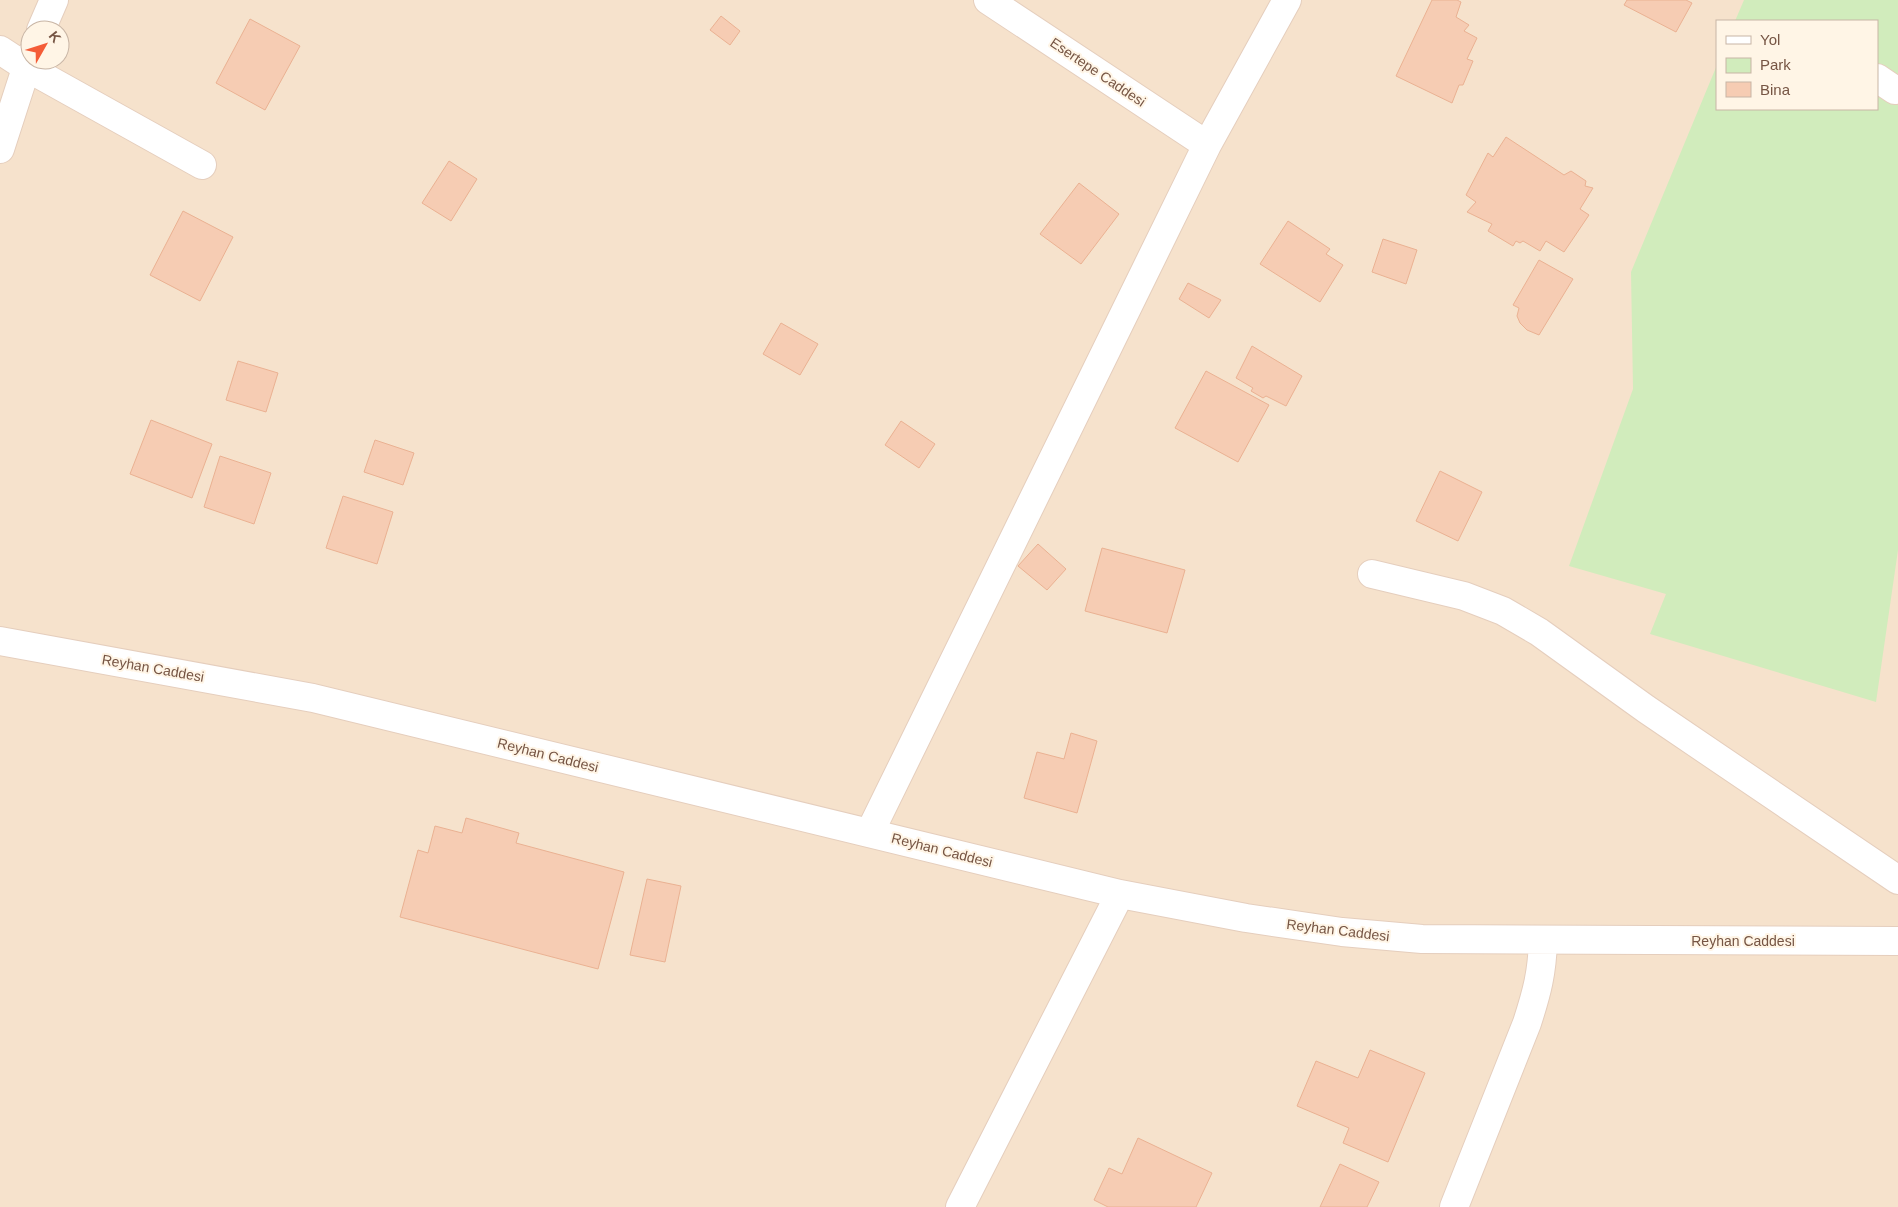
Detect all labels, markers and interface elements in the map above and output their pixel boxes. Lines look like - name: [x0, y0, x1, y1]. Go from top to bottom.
- north arrow: [20, 20, 70, 70]
- legend: [1716, 20, 1878, 110]
- text: K: [46, 28, 65, 46]
- text: Yol: [1760, 31, 1780, 48]
- street label: Esertepe Caddesi: [1047, 34, 1149, 110]
- text: Park: [1760, 56, 1791, 73]
- text: Bina: [1760, 81, 1791, 98]
- street label: Reyhan Caddesi: [101, 651, 205, 685]
- street label: Reyhan Caddesi: [496, 735, 600, 775]
- street label: Reyhan Caddesi: [890, 830, 994, 870]
- street label: Reyhan Caddesi: [1286, 916, 1390, 944]
- street label: Reyhan Caddesi: [1691, 933, 1795, 949]

